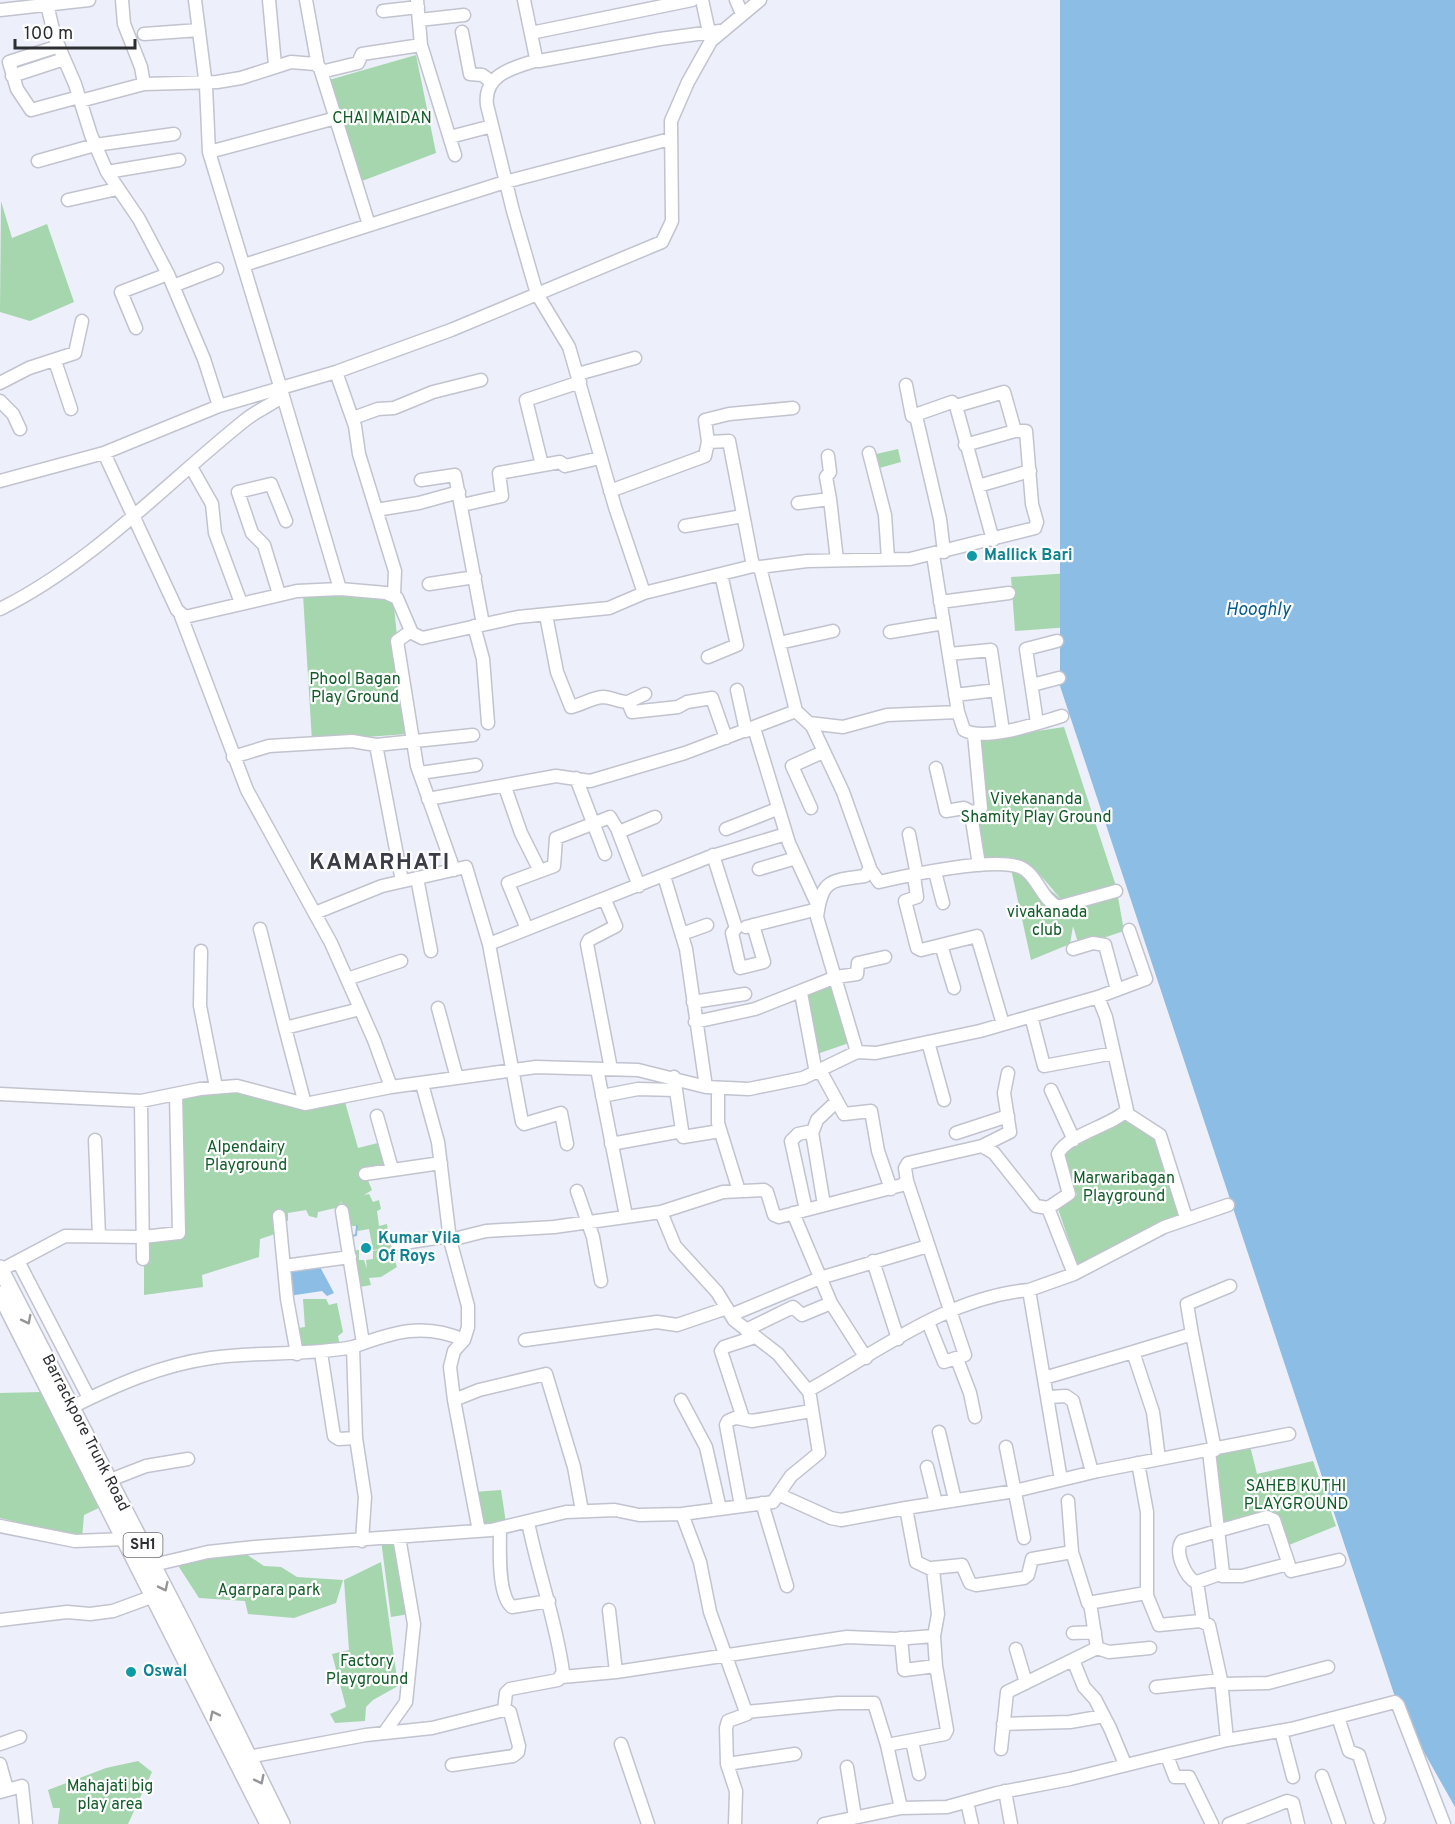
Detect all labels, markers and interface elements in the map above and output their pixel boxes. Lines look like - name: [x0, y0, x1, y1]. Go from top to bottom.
- scale bar: [15, 12, 135, 50]
- text: 100 m: [24, 23, 73, 46]
- park label: CHAI MAIDAN: [332, 109, 432, 129]
- place label: Mallick Bari: [984, 546, 1073, 566]
- marker: Mallick Bari: [965, 549, 979, 563]
- water label: Hooghly: [1226, 599, 1292, 622]
- park label: Phool Bagan Play Ground: [309, 670, 401, 708]
- park label: Vivekananda Shamity Play Ground: [961, 790, 1111, 828]
- district label: KAMARHATI: [309, 850, 451, 877]
- park label: vivakanada club: [1007, 903, 1087, 941]
- park label: Alpendairy Playground: [205, 1138, 287, 1176]
- park label: Marwaribagan Playground: [1073, 1169, 1175, 1207]
- place label: Kumar Vila Of Roys: [378, 1229, 461, 1267]
- marker: Kumar Vila Of Roys: [359, 1241, 373, 1255]
- one-way arrow: [20, 1313, 31, 1324]
- street label: Barrackpore Trunk Road: [37, 1351, 133, 1515]
- park label: SAHEB KUTHI PLAYGROUND: [1244, 1477, 1348, 1515]
- road number: SH1: [124, 1533, 162, 1557]
- one-way arrow: [156, 1580, 168, 1591]
- park label: Agarpara park: [217, 1581, 321, 1601]
- park label: Factory Playground: [326, 1652, 408, 1690]
- place label: Oswal: [143, 1662, 187, 1682]
- marker: Oswal: [124, 1665, 138, 1679]
- one-way arrow: [210, 1711, 221, 1722]
- one-way arrow: [252, 1774, 264, 1785]
- park label: Mahajati big play area: [67, 1777, 153, 1815]

